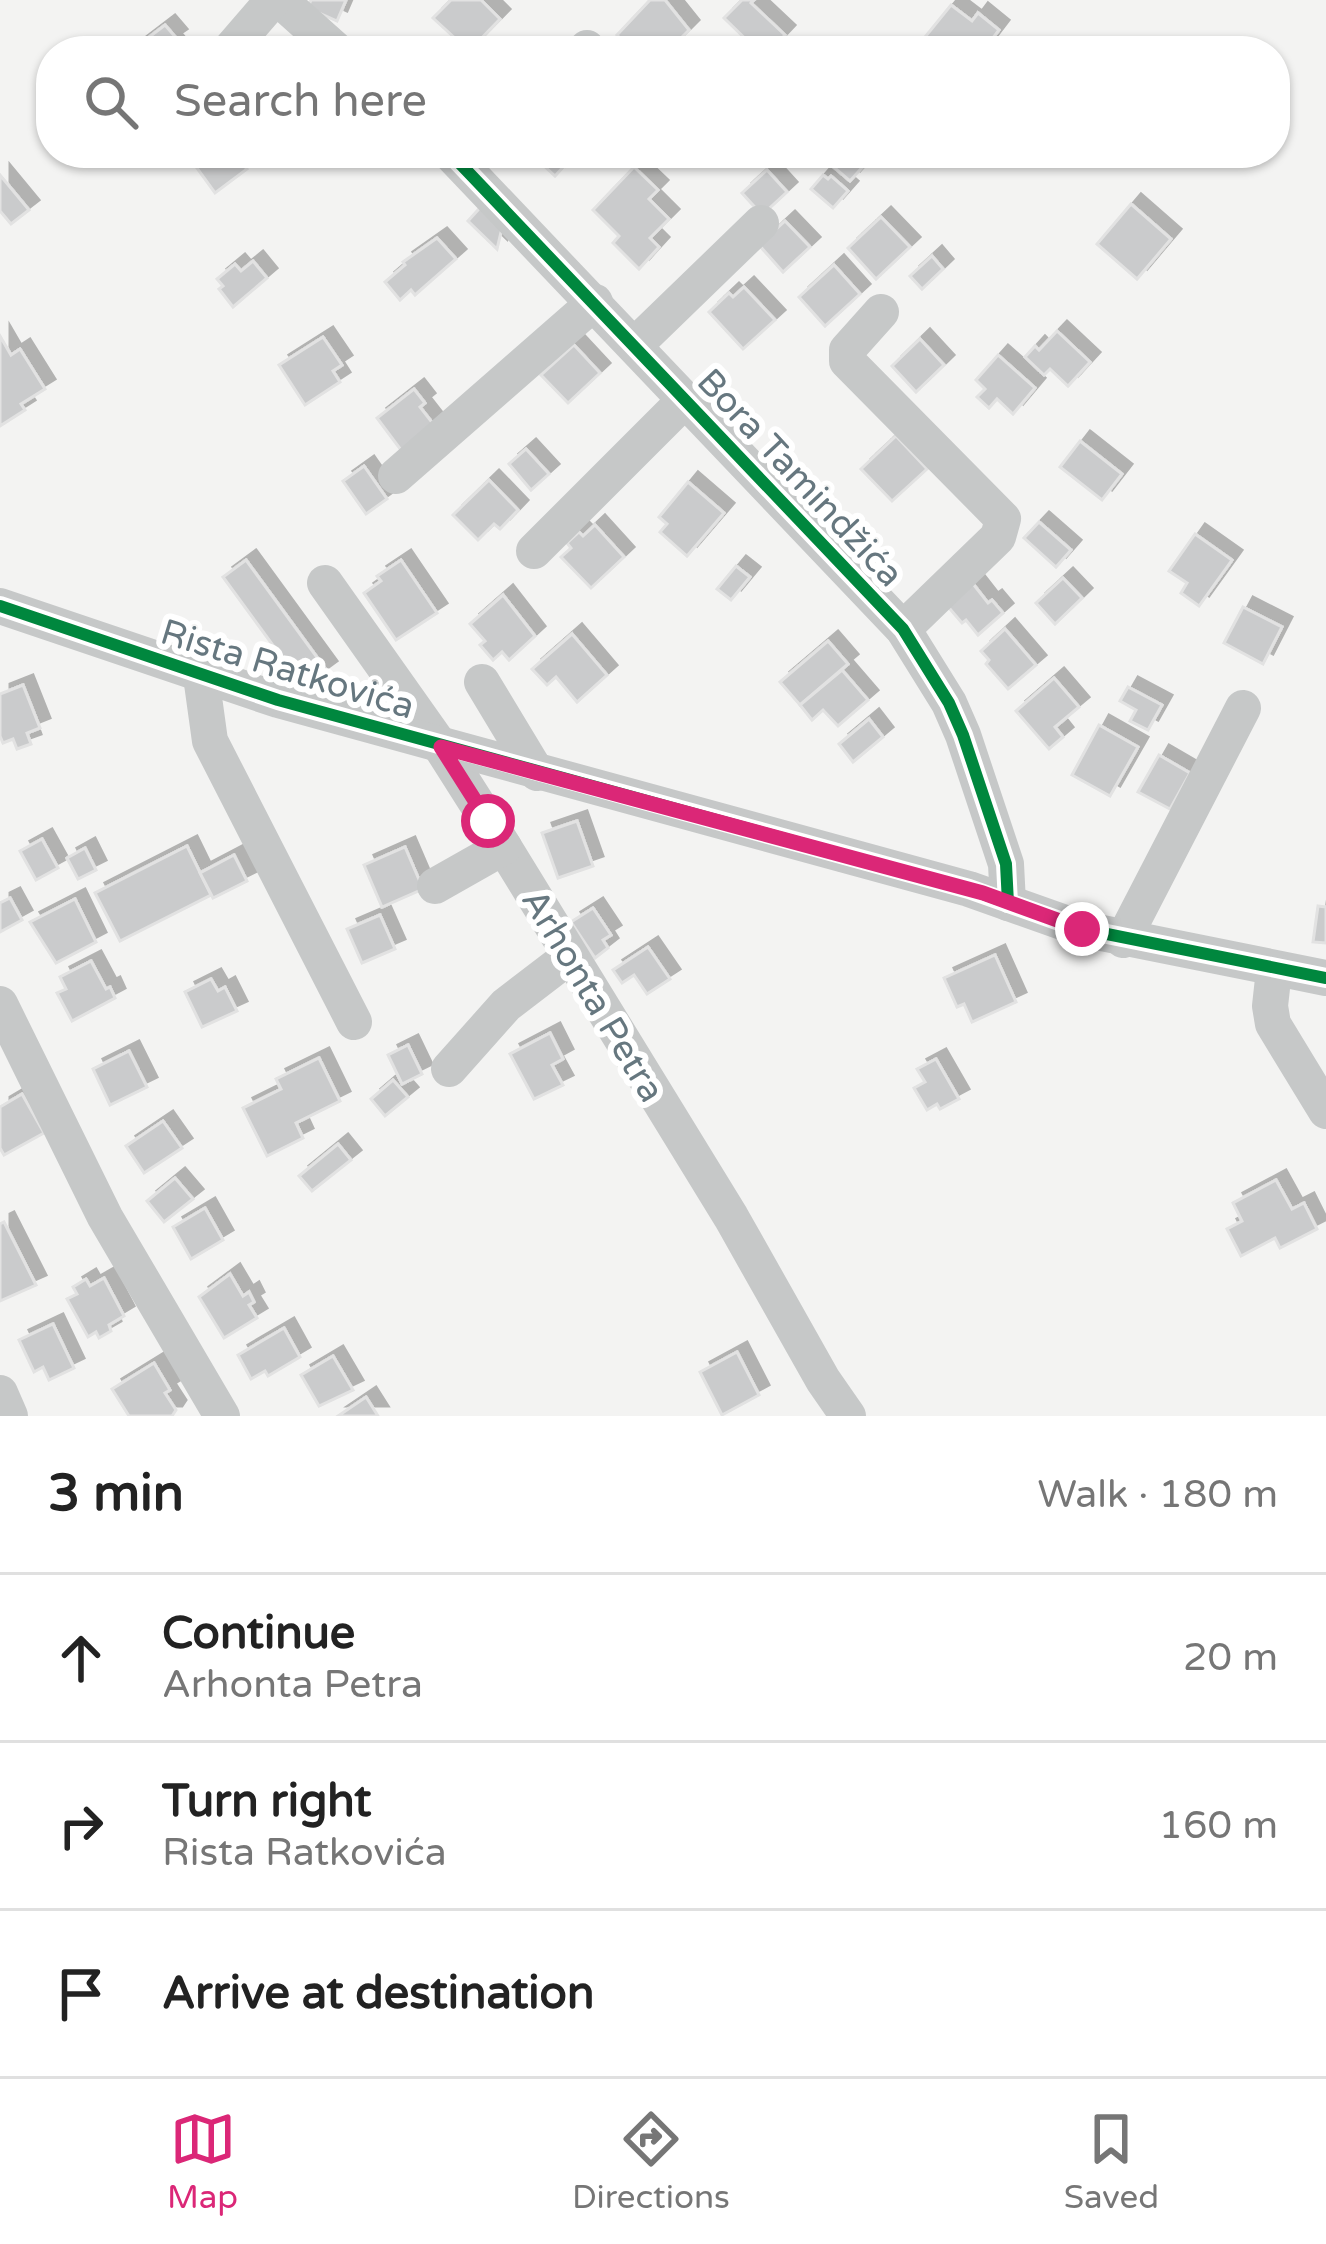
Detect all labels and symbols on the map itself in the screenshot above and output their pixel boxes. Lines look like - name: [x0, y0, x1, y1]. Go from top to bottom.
- street label: Bora Tamindžića: [688, 360, 912, 596]
- street label: Rista Ratkovića: [156, 610, 419, 728]
- route start: [461, 794, 515, 848]
- street label: Arhonta Petra: [512, 881, 673, 1110]
- route end: [1055, 902, 1109, 956]

